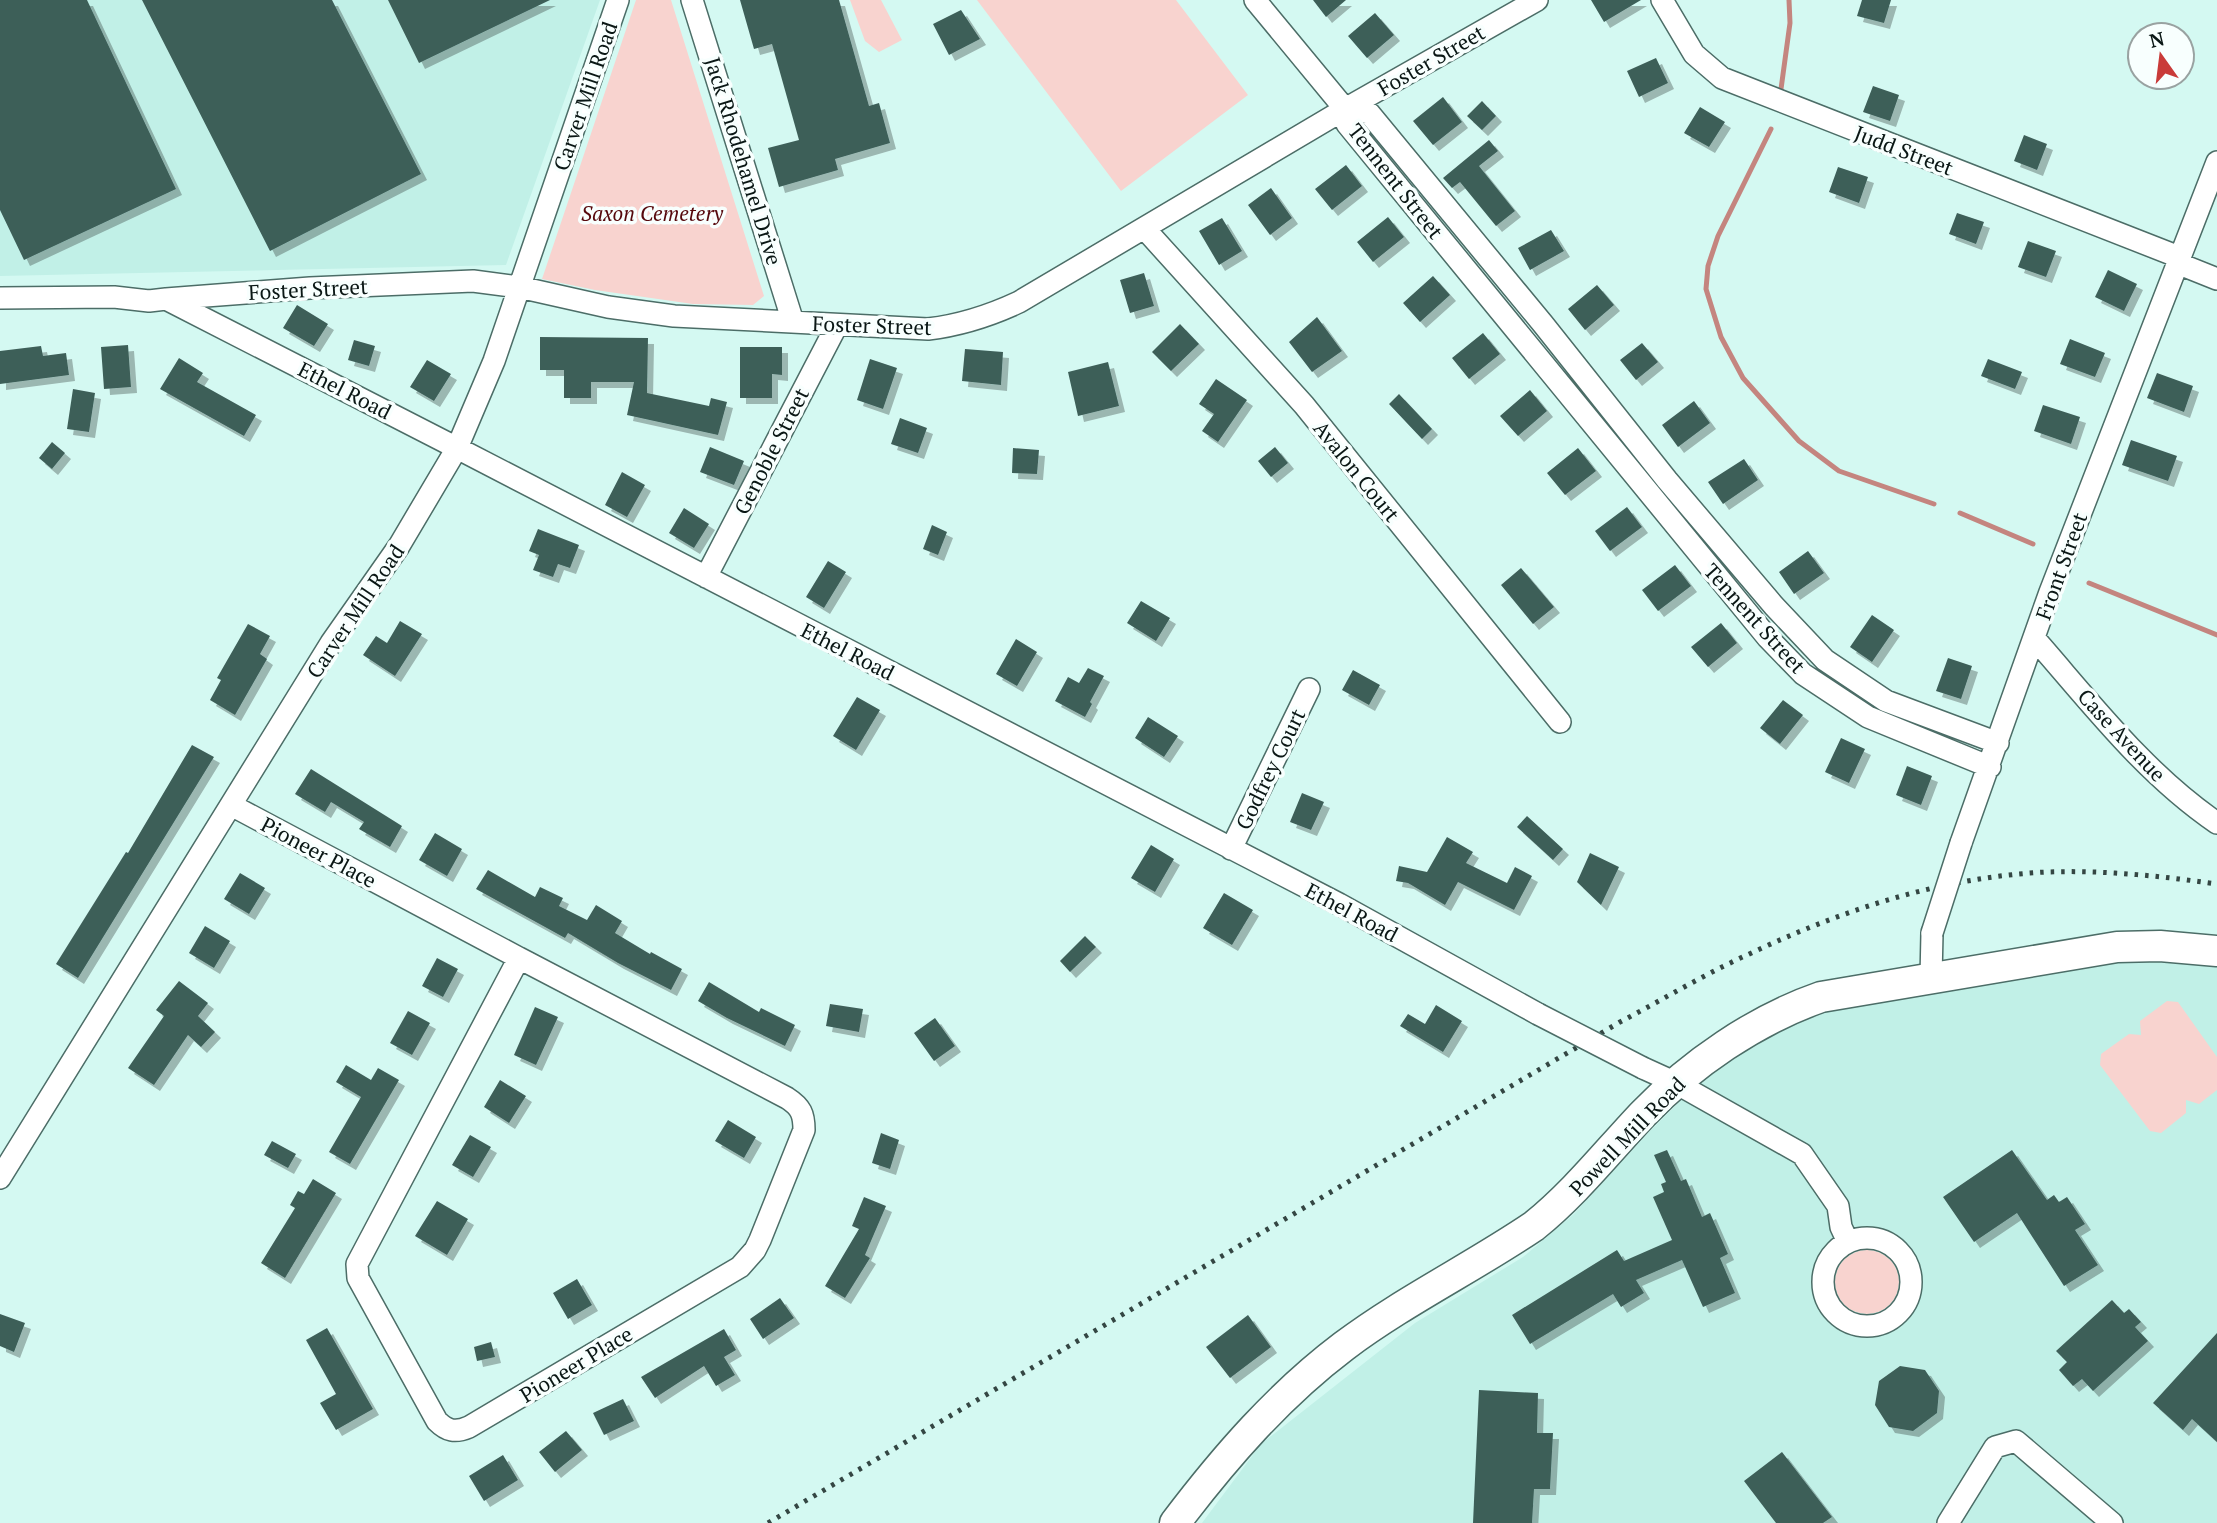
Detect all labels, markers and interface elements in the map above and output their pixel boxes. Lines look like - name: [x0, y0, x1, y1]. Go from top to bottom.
- street label: Carver Mill Road: [546, 18, 624, 174]
- street label: Foster Street: [1372, 18, 1490, 102]
- north arrow: [2126, 21, 2196, 91]
- text: N: [2147, 25, 2167, 53]
- street label: Jack Rhodehamel Drive: [699, 54, 789, 268]
- street label: Tennent Street: [1342, 118, 1450, 245]
- street label: Judd Street: [1851, 118, 1958, 182]
- park label: Saxon Cemetery: [581, 199, 723, 227]
- street label: Foster Street: [248, 272, 369, 306]
- street label: Foster Street: [812, 309, 932, 341]
- street label: Ethel Road: [294, 355, 397, 426]
- street label: Genoble Street: [727, 383, 815, 519]
- street label: Avalon Court: [1308, 415, 1406, 527]
- street label: Front Street: [2029, 508, 2093, 624]
- street label: Carver Mill Road: [300, 538, 410, 683]
- street label: Tennent Street: [1698, 557, 1812, 679]
- street label: Ethel Road: [797, 616, 900, 687]
- street label: Case Avenue: [2072, 683, 2172, 787]
- street label: Godfrey Court: [1229, 704, 1311, 834]
- street label: Pioneer Place: [257, 810, 381, 894]
- street label: Ethel Road: [1301, 876, 1404, 948]
- street label: Powell Mill Road: [1563, 1070, 1691, 1202]
- street label: Pioneer Place: [515, 1319, 637, 1409]

